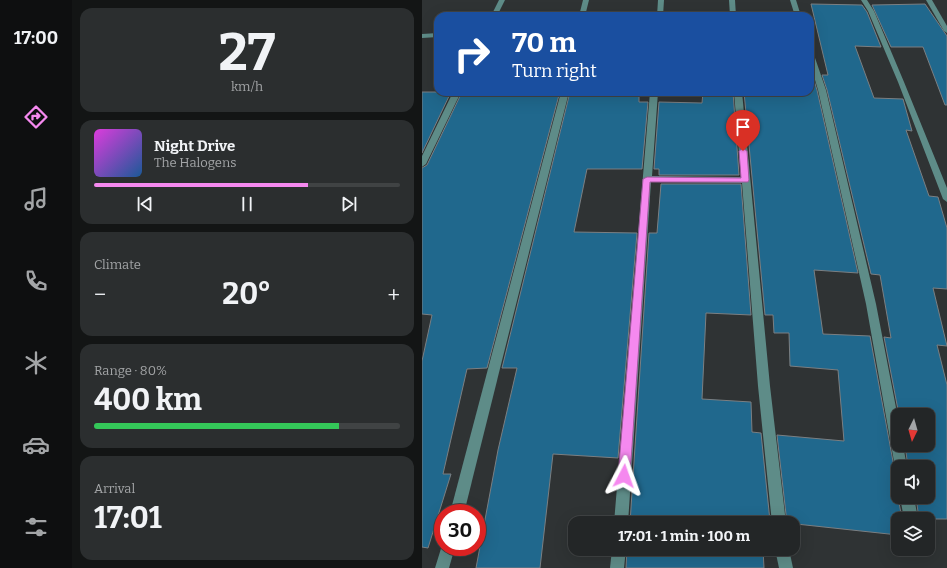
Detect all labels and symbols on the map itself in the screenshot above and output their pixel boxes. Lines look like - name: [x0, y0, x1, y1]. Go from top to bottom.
- pin: [726, 110, 760, 151]
- north arrow: [891, 408, 935, 452]
- position arrow: [603, 455, 645, 497]
- speed limit sign: 30: [434, 504, 486, 556]

